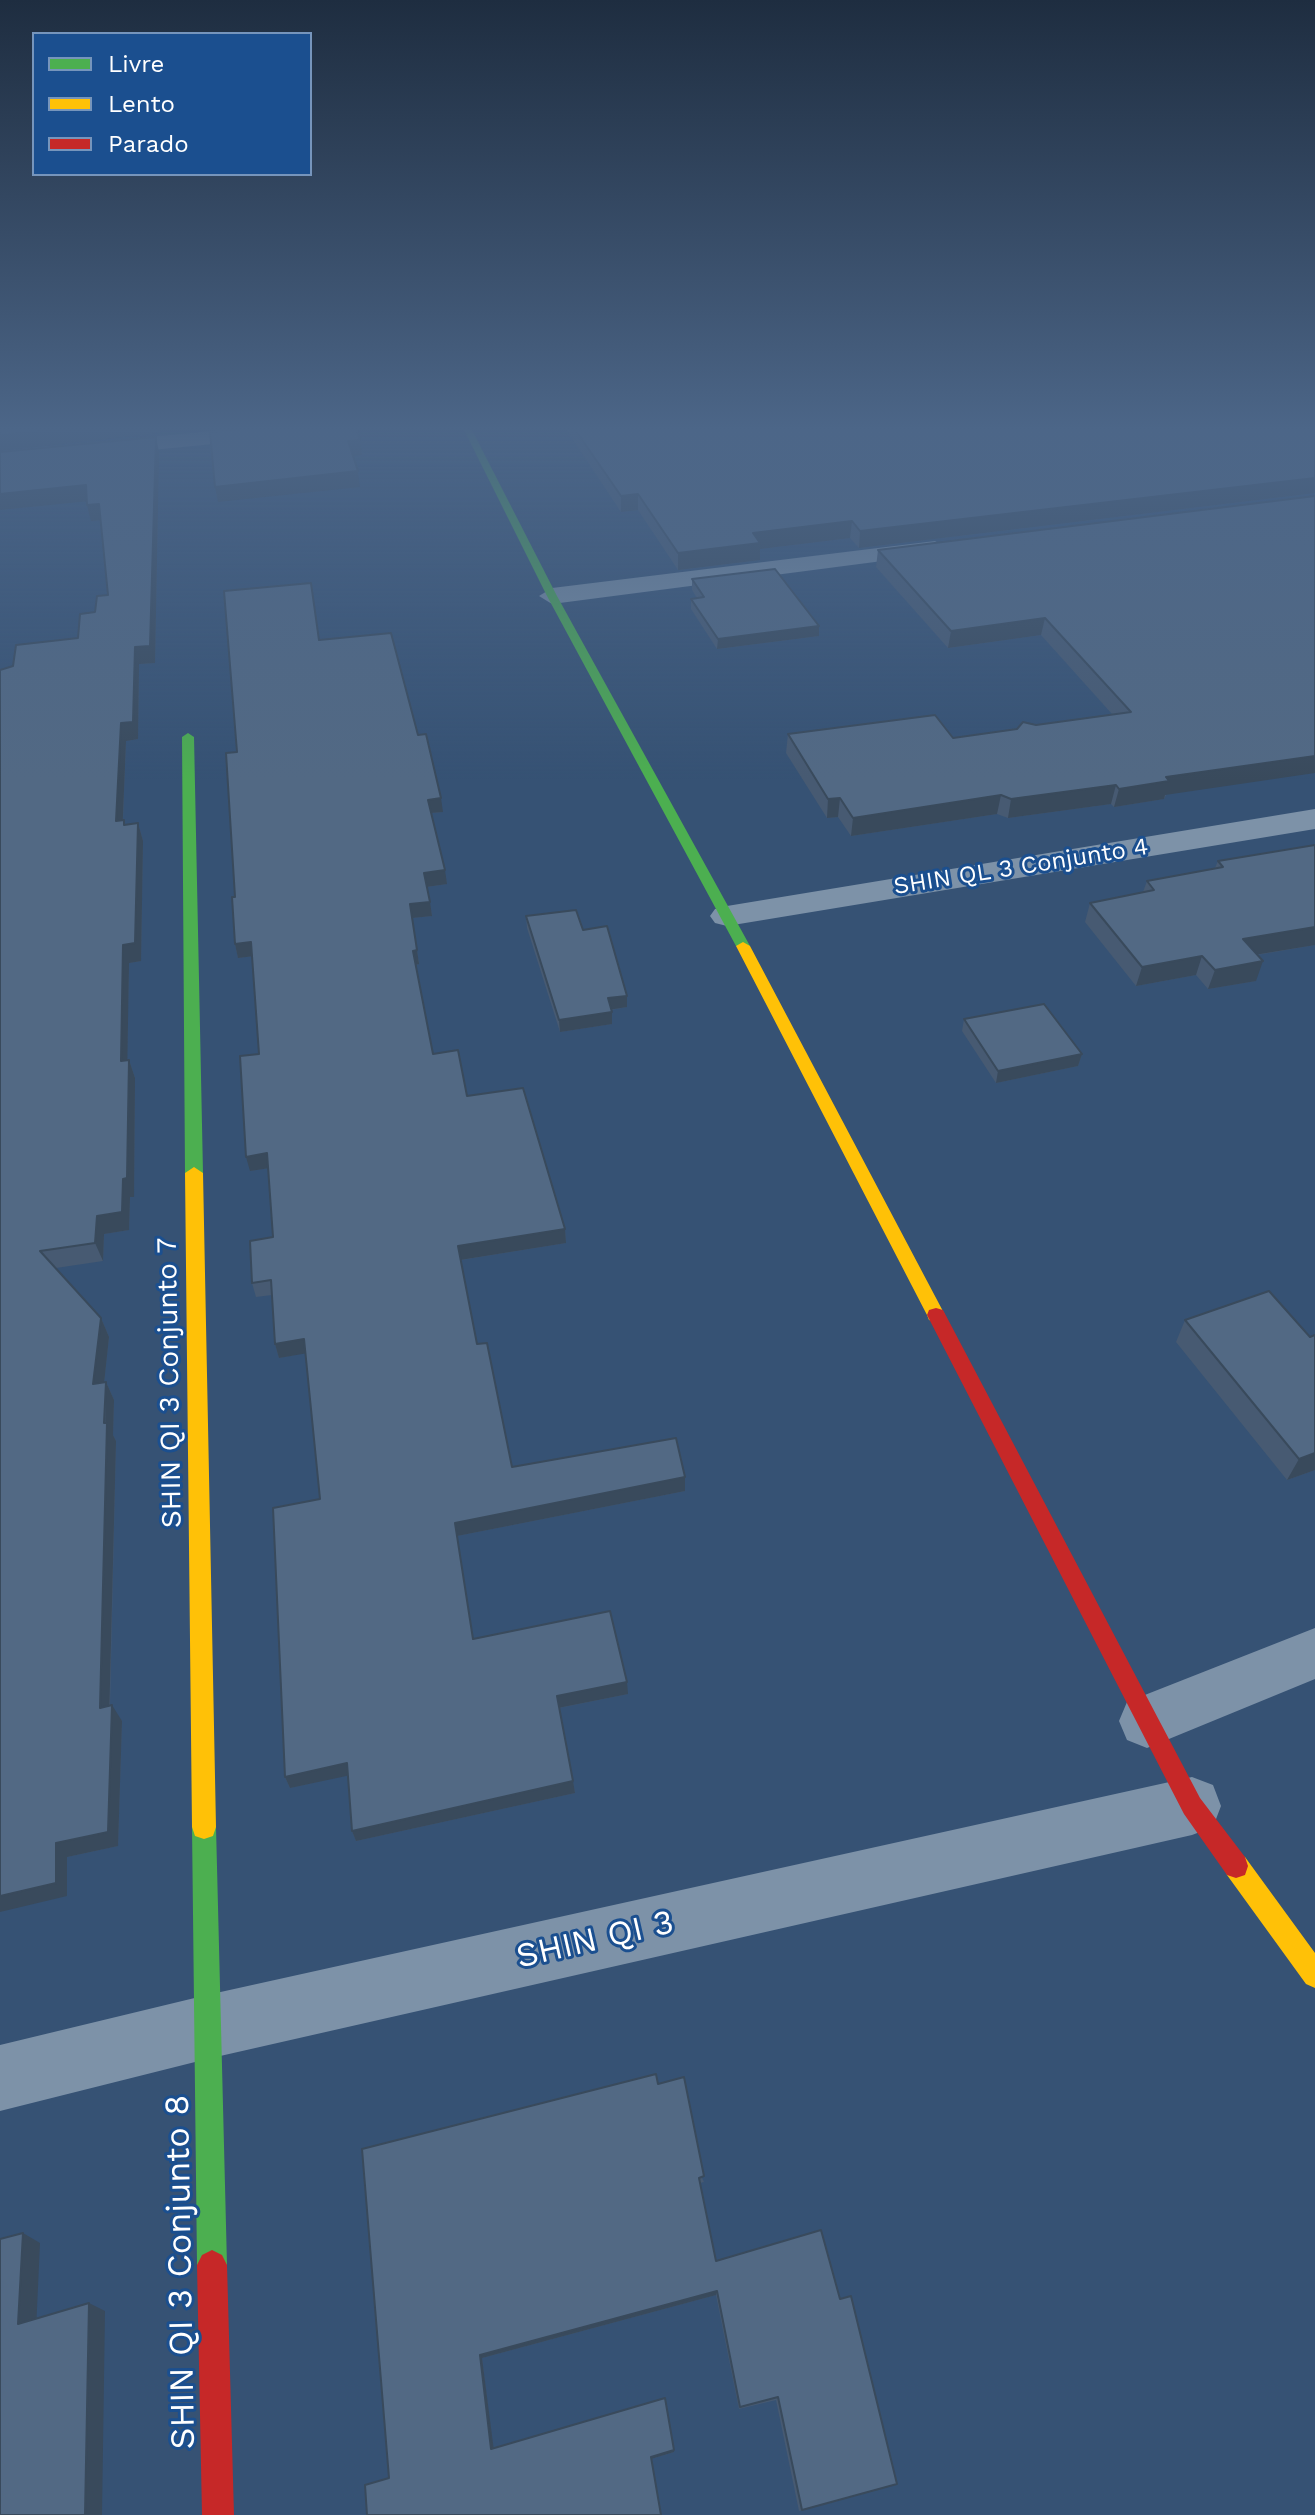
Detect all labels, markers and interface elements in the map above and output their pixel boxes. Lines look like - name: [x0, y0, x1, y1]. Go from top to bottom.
- legend: [32, 32, 312, 176]
- text: Livre: [108, 50, 164, 78]
- text: Lento: [108, 90, 175, 118]
- text: Parado: [108, 130, 189, 158]
- street label: SHIN QL 3 Conjunto 4: [892, 833, 1150, 901]
- street label: SHIN QI 3 Conjunto 7: [151, 1237, 189, 1529]
- street label: SHIN QI 3: [512, 1902, 678, 1978]
- street label: SHIN QI 3 Conjunto 8: [158, 2094, 204, 2450]

